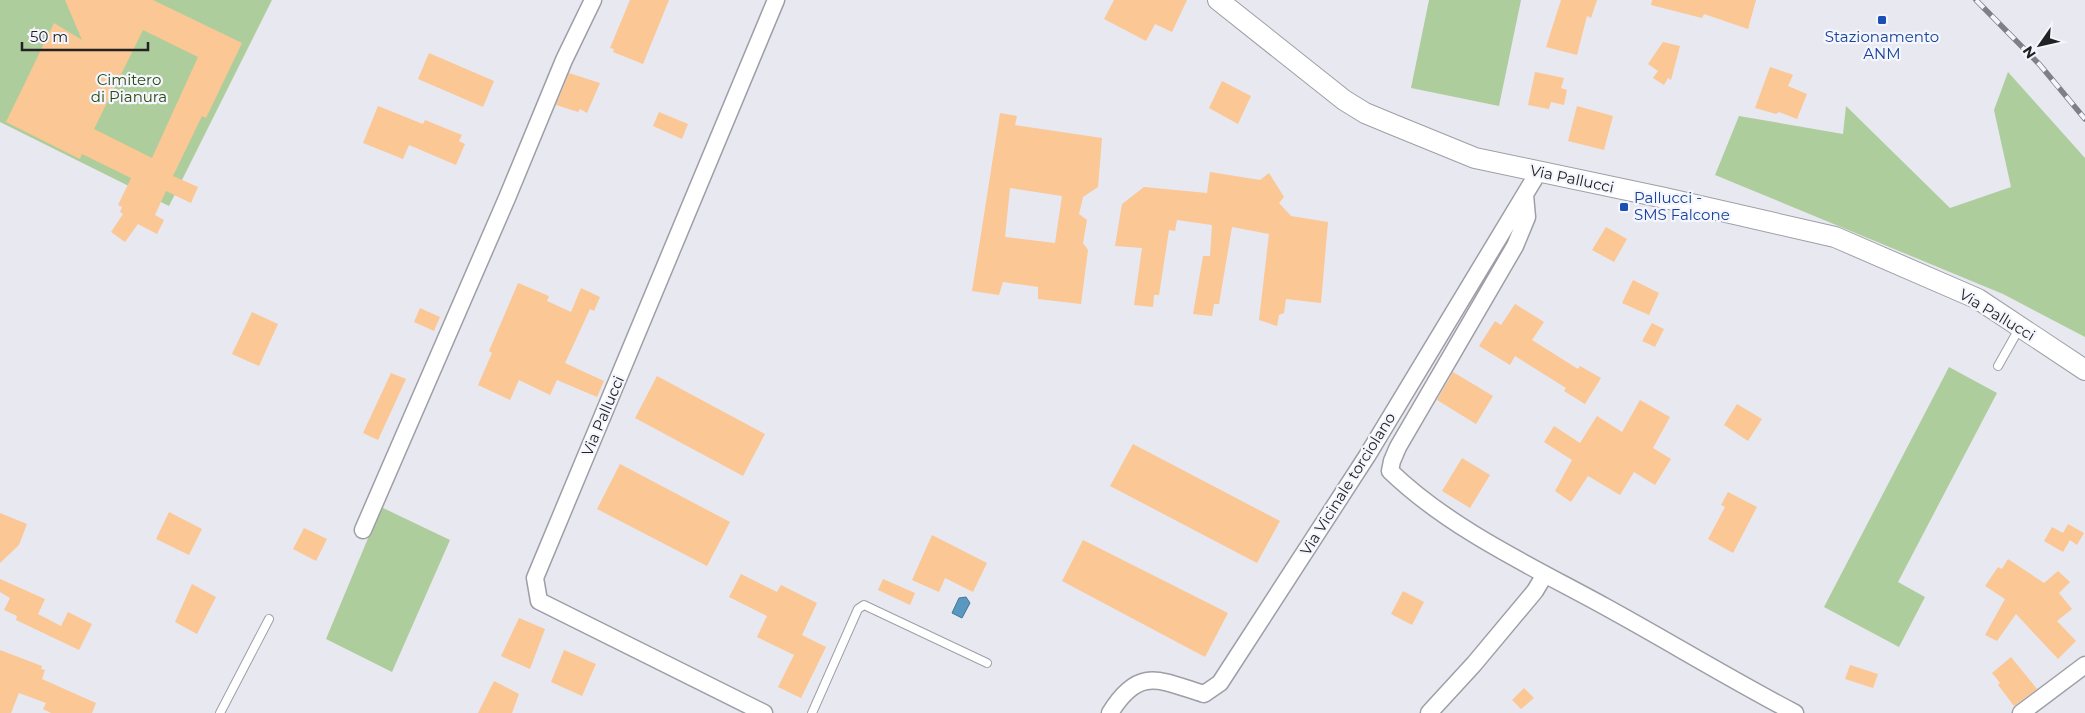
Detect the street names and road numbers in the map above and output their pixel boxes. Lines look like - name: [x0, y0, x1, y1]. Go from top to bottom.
- street label: Via Pallucci: [1528, 160, 1616, 197]
- street label: Via Pallucci: [1956, 284, 2039, 345]
- street label: Via Pallucci: [577, 373, 628, 459]
- street label: Via Vicinale torciolano: [1296, 409, 1399, 559]

